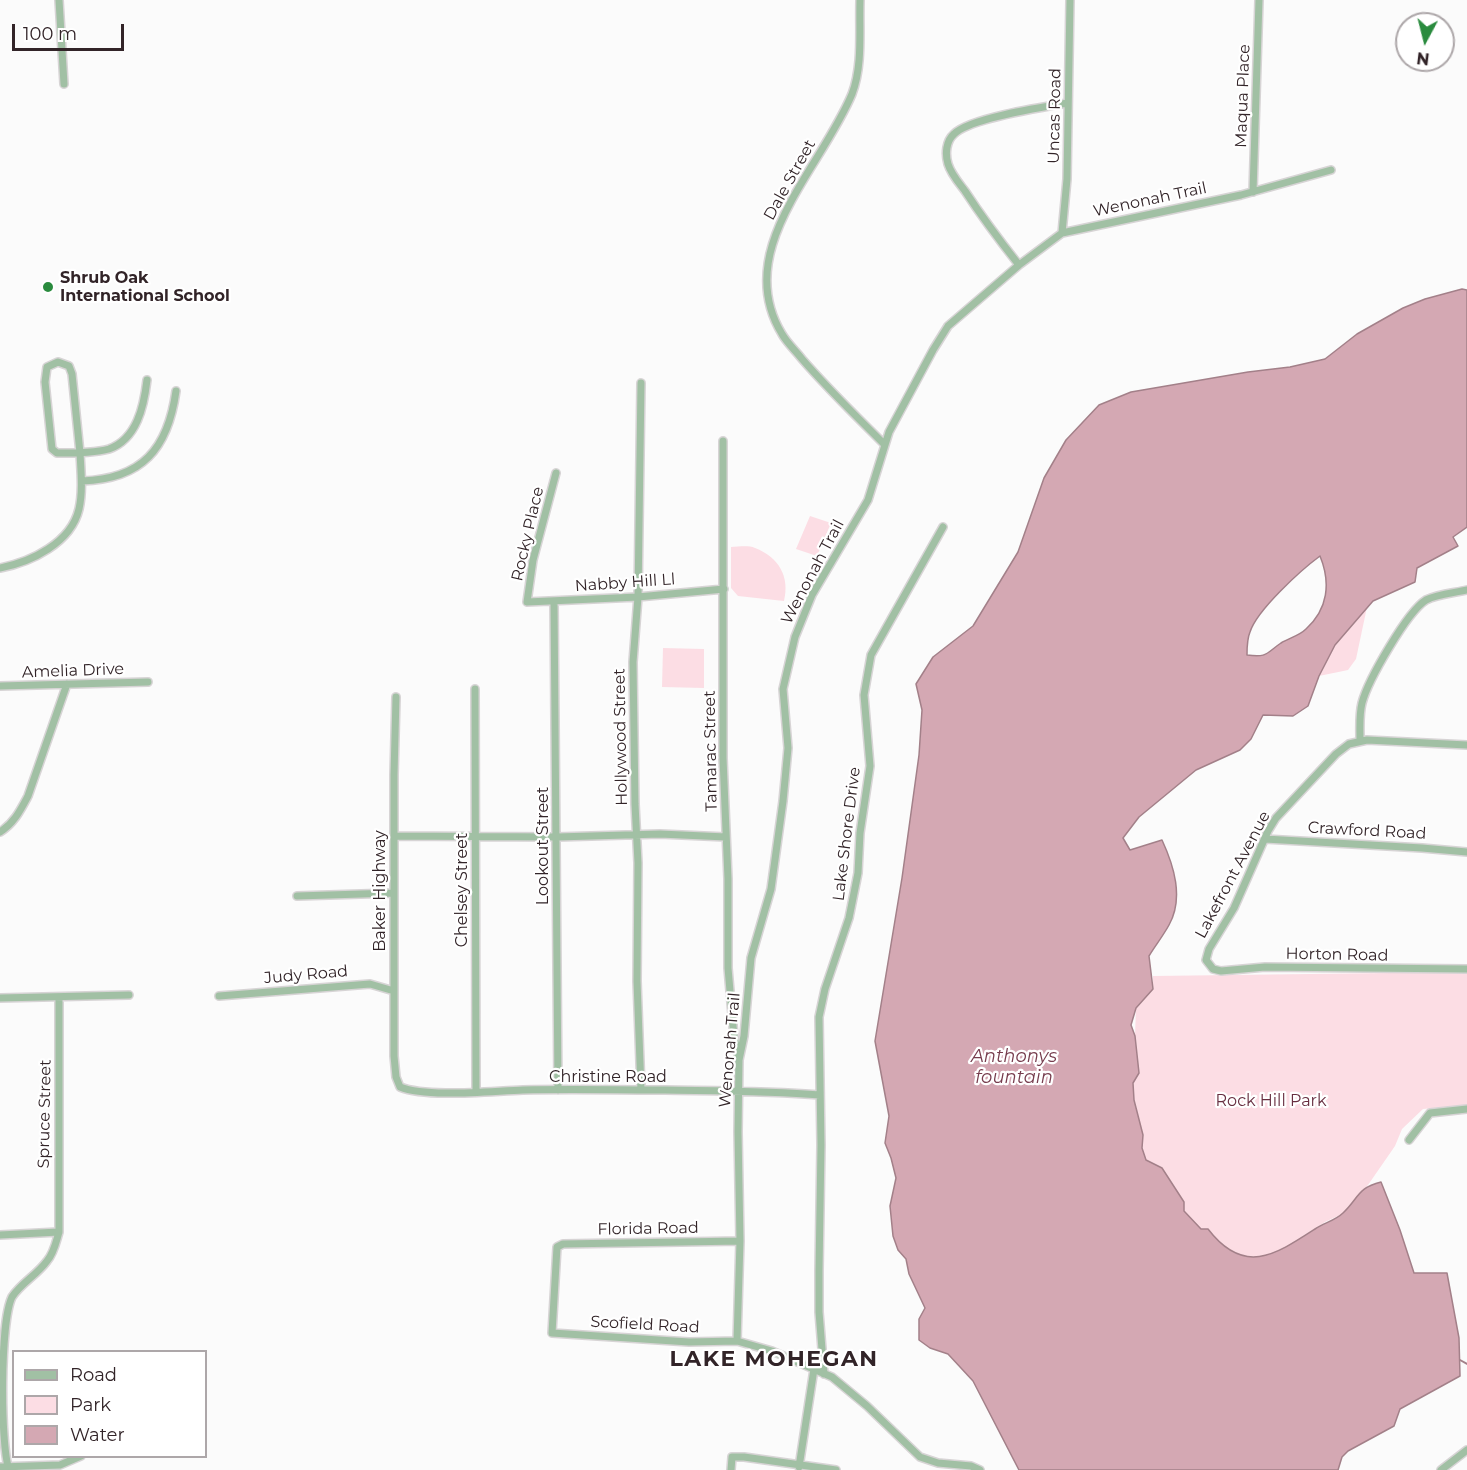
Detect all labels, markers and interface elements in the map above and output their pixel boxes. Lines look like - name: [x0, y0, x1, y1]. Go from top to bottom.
- scale bar: [15, 12, 128, 50]
- north arrow: [1395, 12, 1455, 72]
- text: 100 m: [23, 23, 77, 45]
- street label: Maqua Place: [1232, 44, 1254, 148]
- text: N: [1415, 48, 1431, 69]
- street label: Uncas Road: [1045, 68, 1065, 164]
- street label: Dale Street: [760, 136, 820, 224]
- street label: Wenonah Trail: [1092, 179, 1208, 221]
- place label: Shrub Oak International School: [60, 268, 230, 306]
- marker: Shrub Oak International School: [41, 280, 55, 294]
- street label: Rocky Place: [508, 485, 548, 583]
- street label: Wenonah Trail: [777, 517, 849, 627]
- street label: Nabby Hill Ll: [574, 570, 676, 596]
- street label: Amelia Drive: [22, 660, 124, 682]
- street label: Hollywood Street: [610, 668, 632, 806]
- street label: Tamarac Street: [700, 690, 722, 812]
- street label: Lake Shore Drive: [829, 766, 865, 902]
- street label: Lookout Street: [533, 787, 553, 905]
- street label: Lakefront Avenue: [1191, 808, 1275, 942]
- street label: Crawford Road: [1307, 818, 1427, 844]
- street label: Baker Highway: [370, 830, 390, 952]
- street label: Chelsey Street: [452, 833, 472, 947]
- street label: Horton Road: [1285, 945, 1389, 965]
- street label: Judy Road: [263, 962, 349, 988]
- street label: Wenonah Trail: [715, 992, 745, 1108]
- water label: Anthonys fountain: [971, 1046, 1057, 1088]
- street label: Spruce Street: [34, 1059, 56, 1169]
- street label: Christine Road: [549, 1067, 667, 1087]
- park label: Rock Hill Park: [1216, 1091, 1326, 1111]
- street label: Florida Road: [597, 1219, 699, 1239]
- street label: Scofield Road: [590, 1313, 700, 1337]
- district label: LAKE MOHEGAN: [669, 1347, 879, 1373]
- legend: [12, 1350, 207, 1458]
- text: Road: [70, 1364, 117, 1386]
- text: Park: [70, 1394, 111, 1416]
- text: Water: [70, 1424, 125, 1446]

